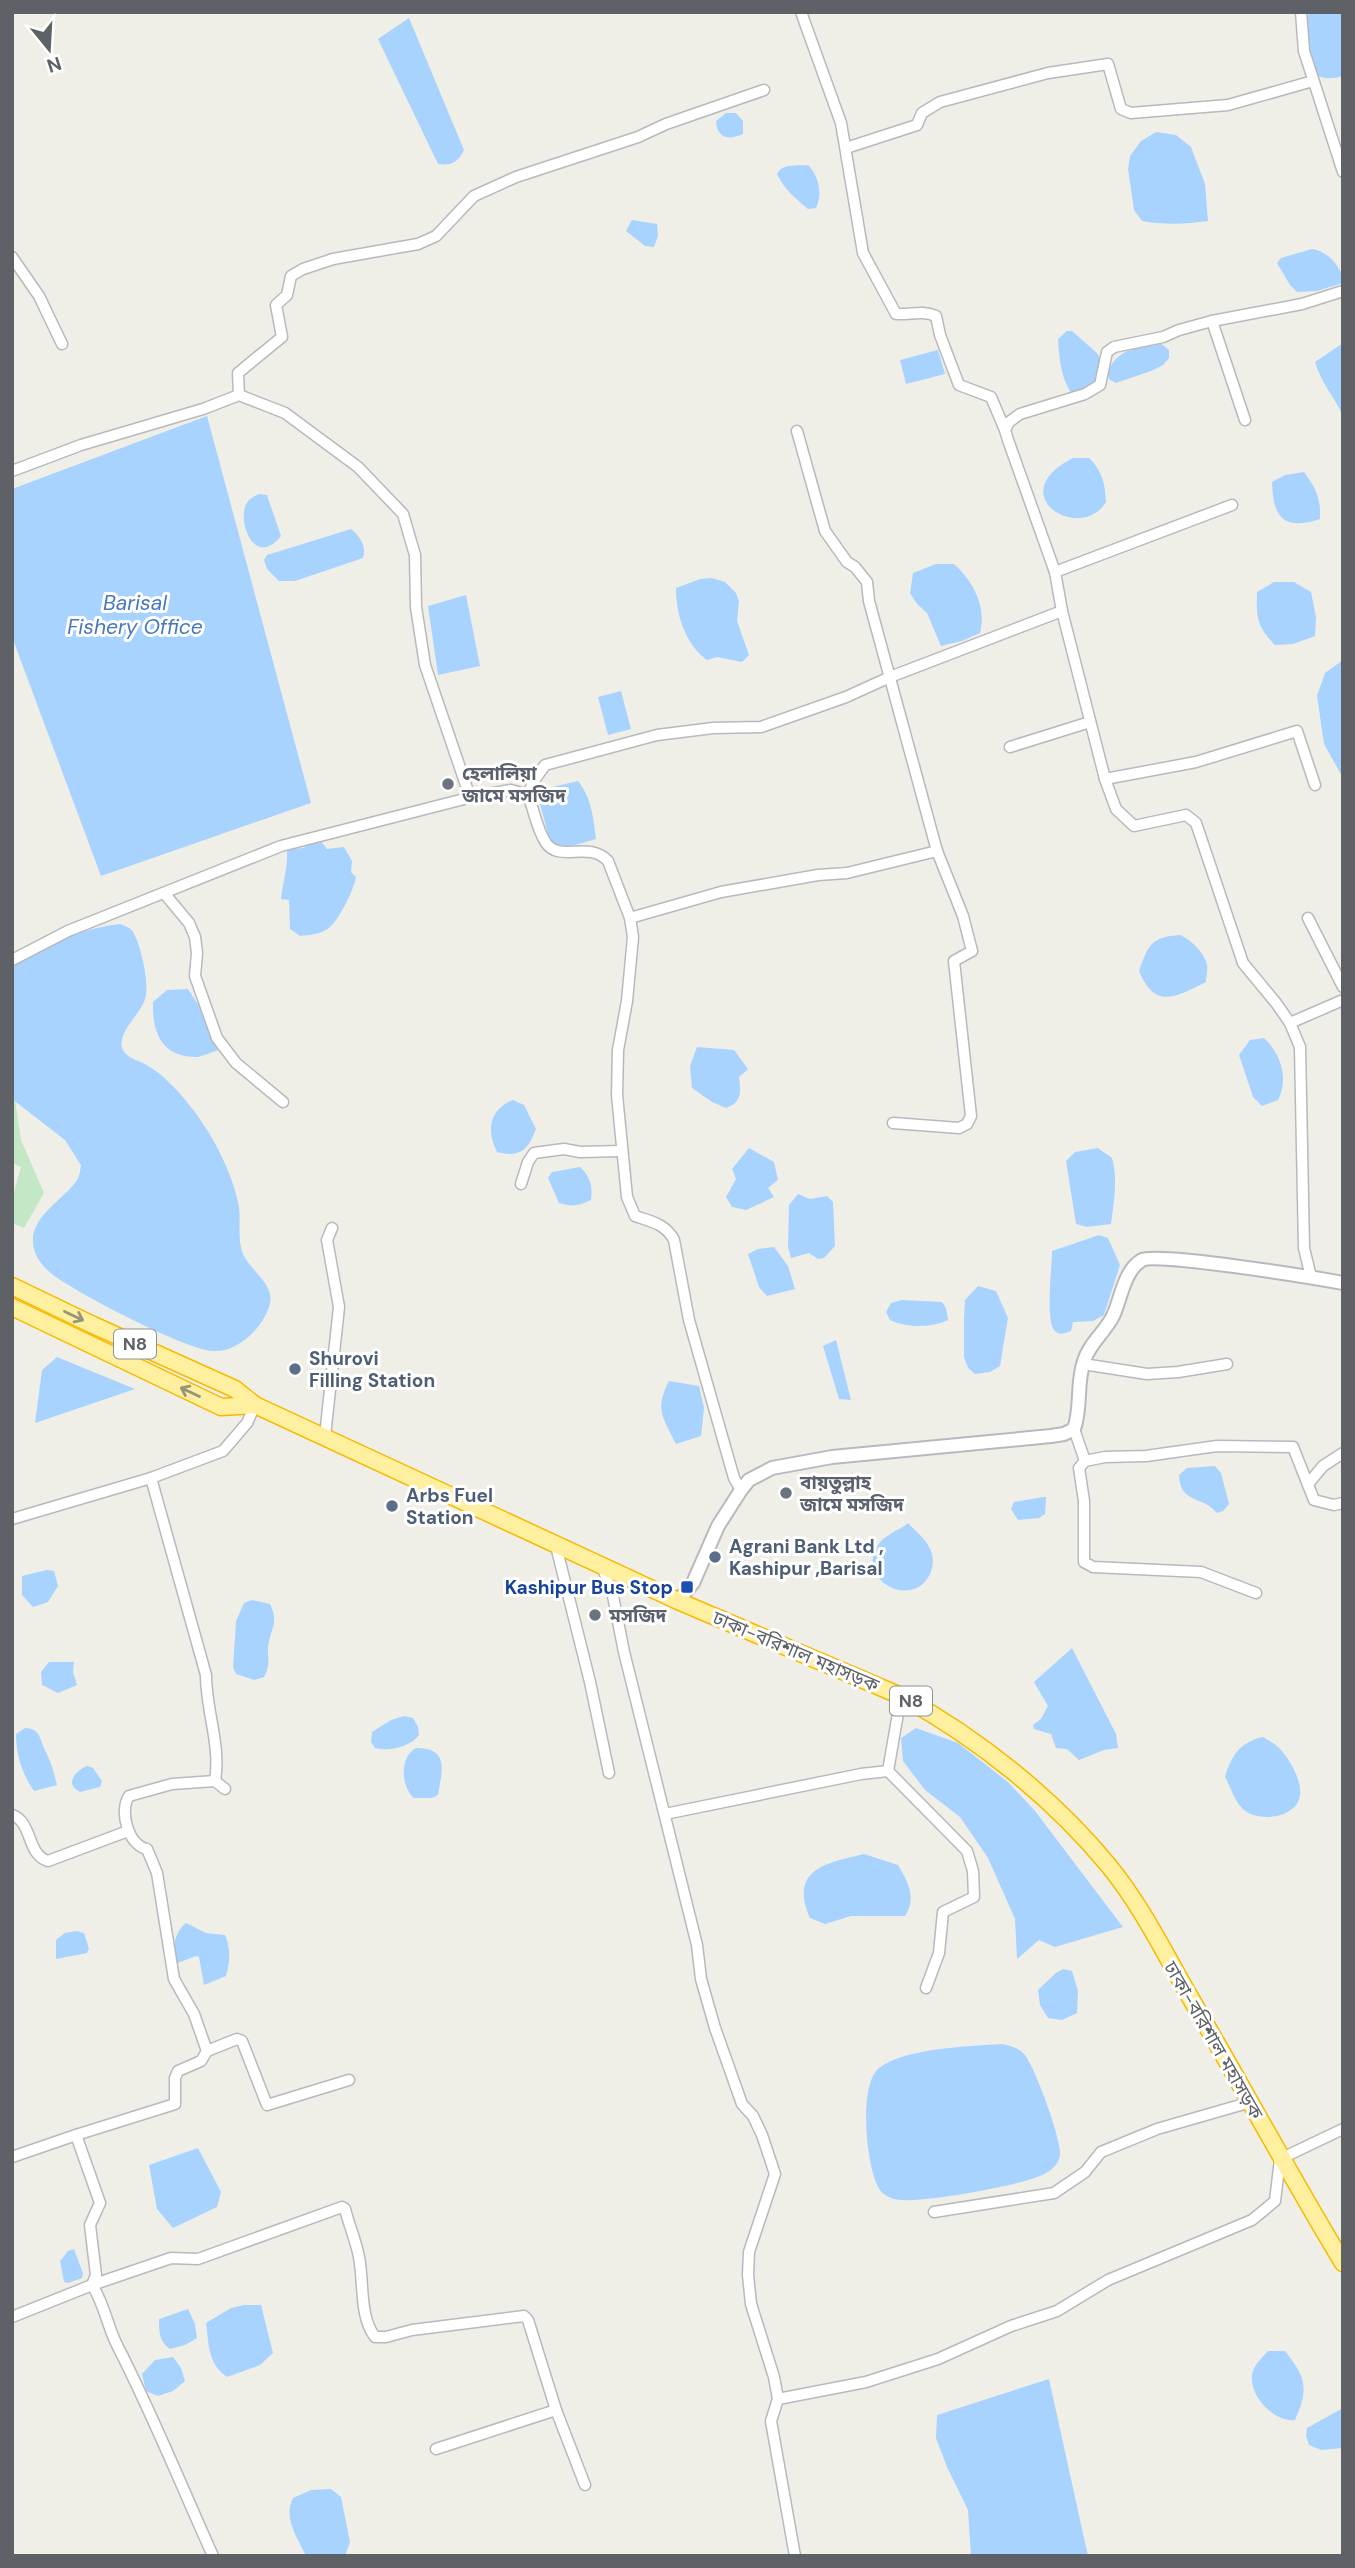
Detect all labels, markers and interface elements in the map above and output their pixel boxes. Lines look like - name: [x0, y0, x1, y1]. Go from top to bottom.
- north arrow: [14, 14, 84, 84]
- text: N: [44, 51, 65, 79]
- water label: Barisal Fishery Office: [67, 589, 203, 641]
- place label: হেলালিয়া জামে মসজিদ: [461, 761, 566, 808]
- marker: হেলালিয়া জামে মসজিদ: [440, 776, 456, 792]
- one-way arrow: [63, 1309, 84, 1323]
- road number: N8: [114, 1330, 156, 1358]
- place label: Shurovi Filling Station: [309, 1346, 435, 1393]
- marker: Shurovi Filling Station: [287, 1361, 303, 1377]
- one-way arrow: [180, 1385, 201, 1398]
- place label: বায়তুল্লাহ জামে মসজিদ: [799, 1470, 904, 1517]
- place label: Arbs Fuel Station: [406, 1483, 493, 1530]
- marker: বায়তুল্লাহ জামে মসজিদ: [778, 1485, 794, 1501]
- marker: Arbs Fuel Station: [384, 1498, 400, 1514]
- place label: Agrani Bank Ltd , Kashipur ,Barisal: [729, 1534, 884, 1581]
- marker: Agrani Bank Ltd , Kashipur ,Barisal: [707, 1549, 723, 1565]
- place label: Kashipur Bus Stop: [505, 1575, 673, 1600]
- marker: Kashipur Bus Stop: [679, 1579, 695, 1595]
- place label: মসজিদ: [608, 1603, 667, 1628]
- street label: ঢাকা-বরিশাল মহাসড়ক: [708, 1605, 883, 1698]
- marker: মসজিদ: [587, 1607, 603, 1623]
- road number: N8: [890, 1686, 932, 1716]
- street label: ঢাকা-বরিশাল মহাসড়ক: [1158, 1956, 1269, 2124]

